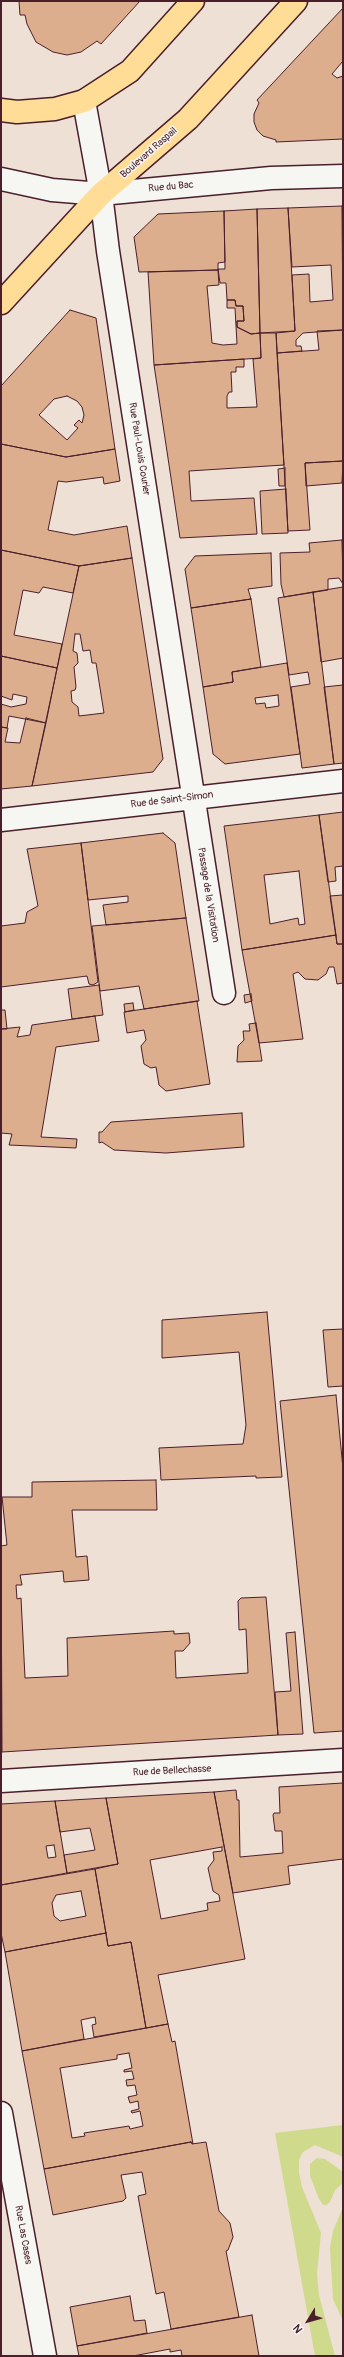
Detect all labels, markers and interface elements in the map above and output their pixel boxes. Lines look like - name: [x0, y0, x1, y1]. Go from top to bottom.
- street label: Boulevard Raspail: [118, 125, 180, 181]
- street label: Rue du Bac: [148, 179, 194, 195]
- street label: Rue Paul-Louis Courier: [126, 402, 152, 496]
- street label: Rue de Saint-Simon: [130, 789, 214, 811]
- street label: Passage de la Visitation: [195, 847, 221, 943]
- street label: Rue de Bellechasse: [132, 1763, 212, 1779]
- street label: Rue Las Cases: [12, 2205, 34, 2265]
- north arrow: [288, 2301, 328, 2341]
- text: N: [291, 2322, 305, 2335]

